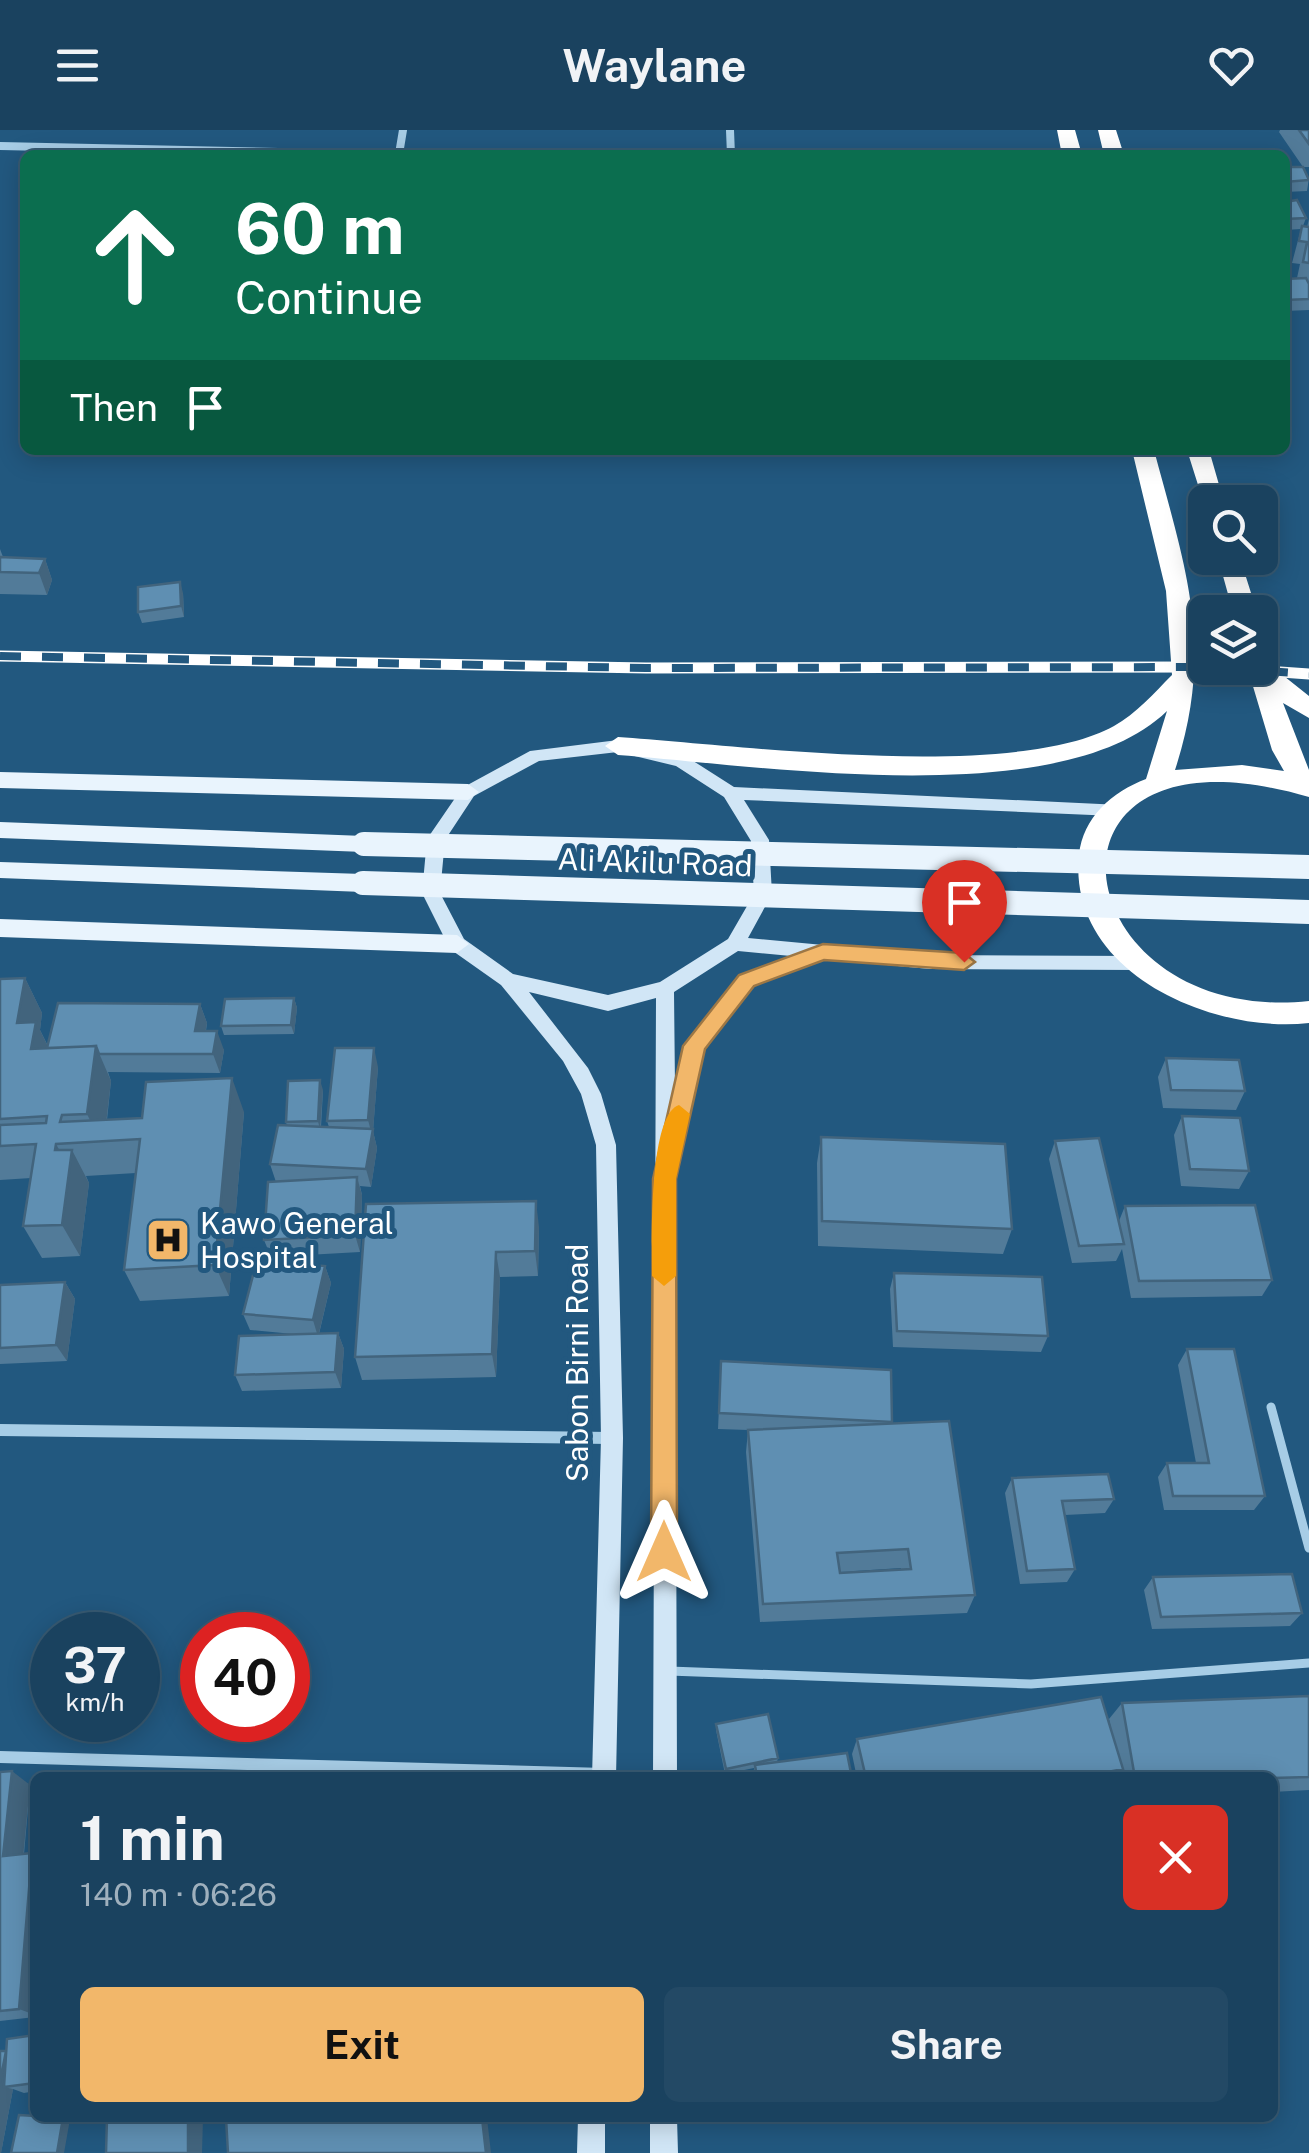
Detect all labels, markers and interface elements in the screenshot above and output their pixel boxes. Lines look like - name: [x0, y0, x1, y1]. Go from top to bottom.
- icon: menu: [50, 38, 105, 93]
- icon: heart: [1204, 38, 1259, 93]
- text: Waylane: [563, 39, 746, 92]
- text: 60 m: [235, 187, 405, 270]
- icon: ahead: [70, 190, 200, 320]
- text: Continue: [235, 271, 423, 324]
- icon: arrive: [178, 380, 233, 435]
- text: Then: [70, 385, 158, 430]
- map controls: [1188, 485, 1278, 685]
- button: search: [1188, 485, 1278, 575]
- button: layers: [1188, 595, 1278, 685]
- street label: Ali Akilu Road: [557, 841, 753, 883]
- pin: [922, 860, 1007, 963]
- icon: arrive: [937, 875, 992, 930]
- place label: Kawo General Hospital: [200, 1205, 394, 1275]
- hospital icon: Kawo General Hospital: [145, 1217, 191, 1263]
- street label: Sabon Birni Road: [559, 1244, 595, 1482]
- position arrow: [612, 1500, 716, 1604]
- speed limit sign: 40: [180, 1612, 310, 1742]
- text: 37: [63, 1635, 127, 1694]
- text: km/h: [66, 1687, 124, 1717]
- text: 1 min: [80, 1803, 225, 1874]
- button: close: [1123, 1805, 1228, 1910]
- text: 140 m · 06:26: [80, 1876, 277, 1913]
- button: Exit: [80, 1987, 644, 2102]
- button: Share: [664, 1987, 1228, 2102]

